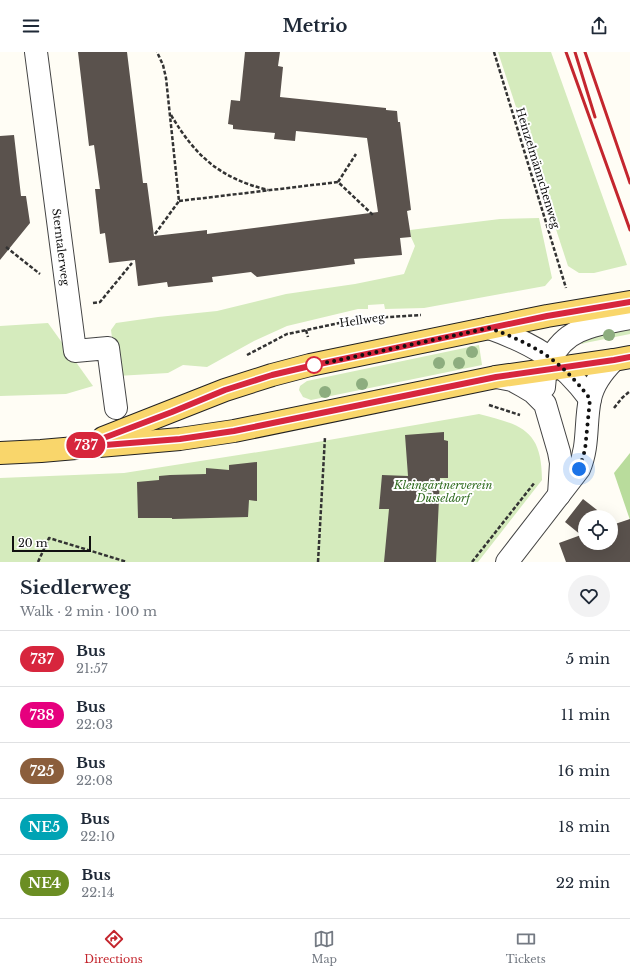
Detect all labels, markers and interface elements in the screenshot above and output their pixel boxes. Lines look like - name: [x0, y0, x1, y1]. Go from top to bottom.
- icon: menu: [20, 15, 42, 37]
- text: Metrio: [283, 15, 347, 37]
- icon: share: [588, 15, 610, 37]
- street label: Heinzelmännchenweg: [513, 106, 563, 231]
- street label: Sterntalerweg: [49, 208, 73, 287]
- street label: Hellweg: [339, 310, 386, 330]
- unlabelled marker: [305, 356, 323, 374]
- line badge: 737: [63, 432, 109, 458]
- text: 737: [74, 436, 98, 454]
- your location: [569, 459, 589, 479]
- park label: Kleingärtnerverein Düsseldorf: [393, 478, 492, 505]
- map controls: [578, 510, 618, 550]
- button: locate: [578, 510, 618, 550]
- scale bar: [12, 534, 91, 553]
- text: 20 m: [18, 536, 48, 550]
- button: heart: [568, 575, 610, 617]
- text: Siedlerweg: [20, 576, 130, 599]
- text: Walk · 2 min · 100 m: [20, 603, 157, 620]
- text: Bus: [76, 641, 106, 660]
- text: 5 min: [566, 649, 610, 668]
- text: 737: [30, 650, 54, 668]
- text: 21:57: [76, 660, 107, 677]
- text: Bus: [76, 697, 106, 716]
- text: 11 min: [561, 705, 610, 724]
- text: 738: [29, 706, 55, 724]
- text: 22:03: [76, 716, 113, 733]
- text: Bus: [76, 753, 106, 772]
- text: 16 min: [558, 761, 610, 780]
- text: 725: [30, 762, 54, 780]
- text: 22:08: [76, 772, 113, 789]
- text: Bus: [80, 809, 110, 828]
- text: 18 min: [558, 817, 610, 836]
- text: NE5: [28, 818, 60, 836]
- text: 22:10: [80, 828, 115, 845]
- text: Bus: [81, 865, 111, 884]
- text: 22 min: [556, 873, 610, 892]
- text: NE4: [28, 874, 61, 892]
- text: 22:14: [81, 884, 114, 901]
- tab: Directions: [84, 928, 143, 966]
- tab: Map: [311, 928, 337, 966]
- tab: Tickets: [506, 928, 546, 966]

